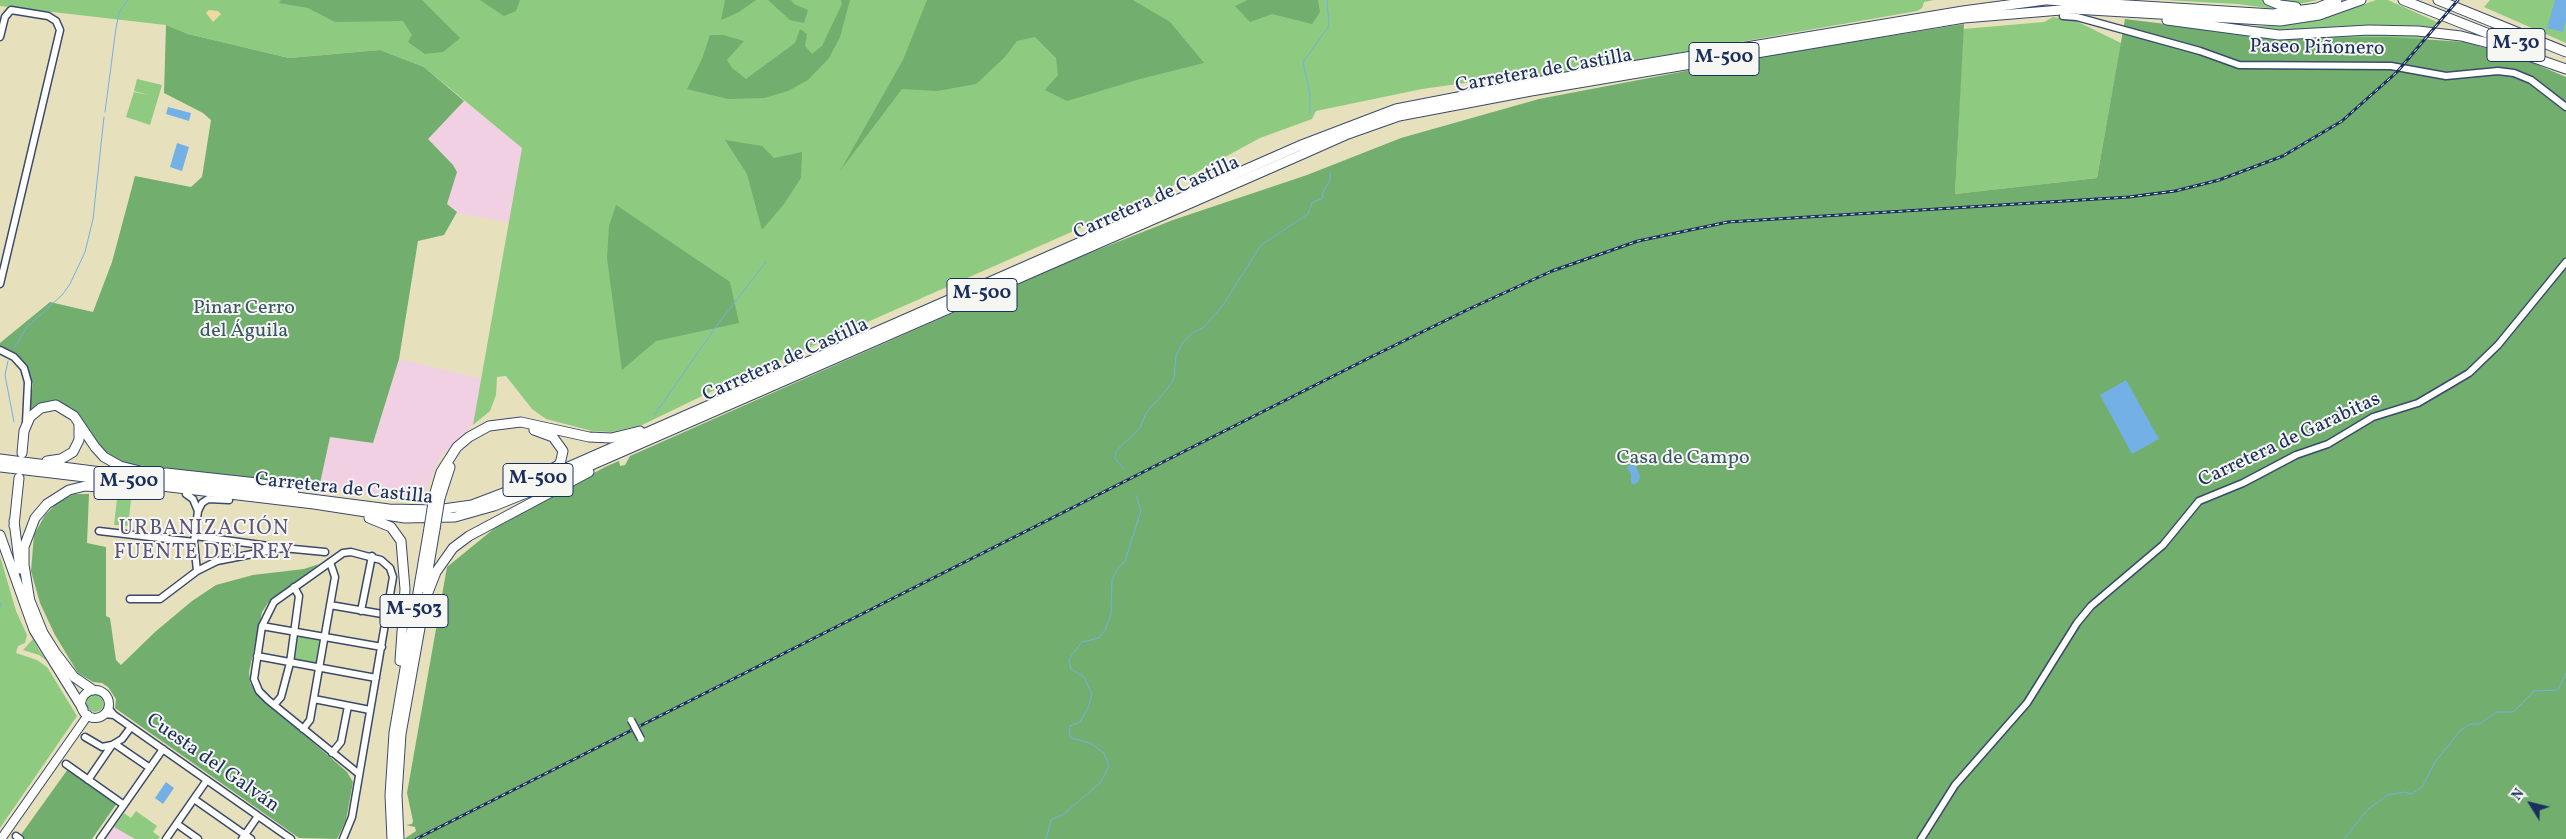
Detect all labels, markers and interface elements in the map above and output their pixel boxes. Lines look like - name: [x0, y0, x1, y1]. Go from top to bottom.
- road number: M-30: [2487, 28, 2545, 62]
- street label: Paseo Piñonero: [2249, 36, 2385, 62]
- road number: M-500: [1689, 42, 1759, 76]
- street label: Carretera de Castilla: [1454, 45, 1634, 99]
- street label: Carretera de Castilla: [1070, 152, 1244, 246]
- road number: M-500: [947, 278, 1017, 312]
- park label: Pinar Cerro del Águila: [193, 297, 295, 344]
- street label: Carretera de Castilla: [699, 314, 873, 408]
- street label: Carretera de Garabitas: [2195, 388, 2385, 494]
- park label: Casa de Campo: [1616, 447, 1750, 471]
- road number: M-500: [503, 464, 573, 496]
- road number: M-500: [94, 466, 164, 499]
- street label: Carretera de Castilla: [254, 469, 434, 511]
- district label: URBANIZACIÓN FUENTE DEL REY: [112, 517, 296, 567]
- road number: M-503: [380, 594, 448, 628]
- street label: Cuesta del Galván: [141, 709, 283, 819]
- north arrow: [2506, 779, 2556, 829]
- text: N: [2508, 785, 2529, 805]

